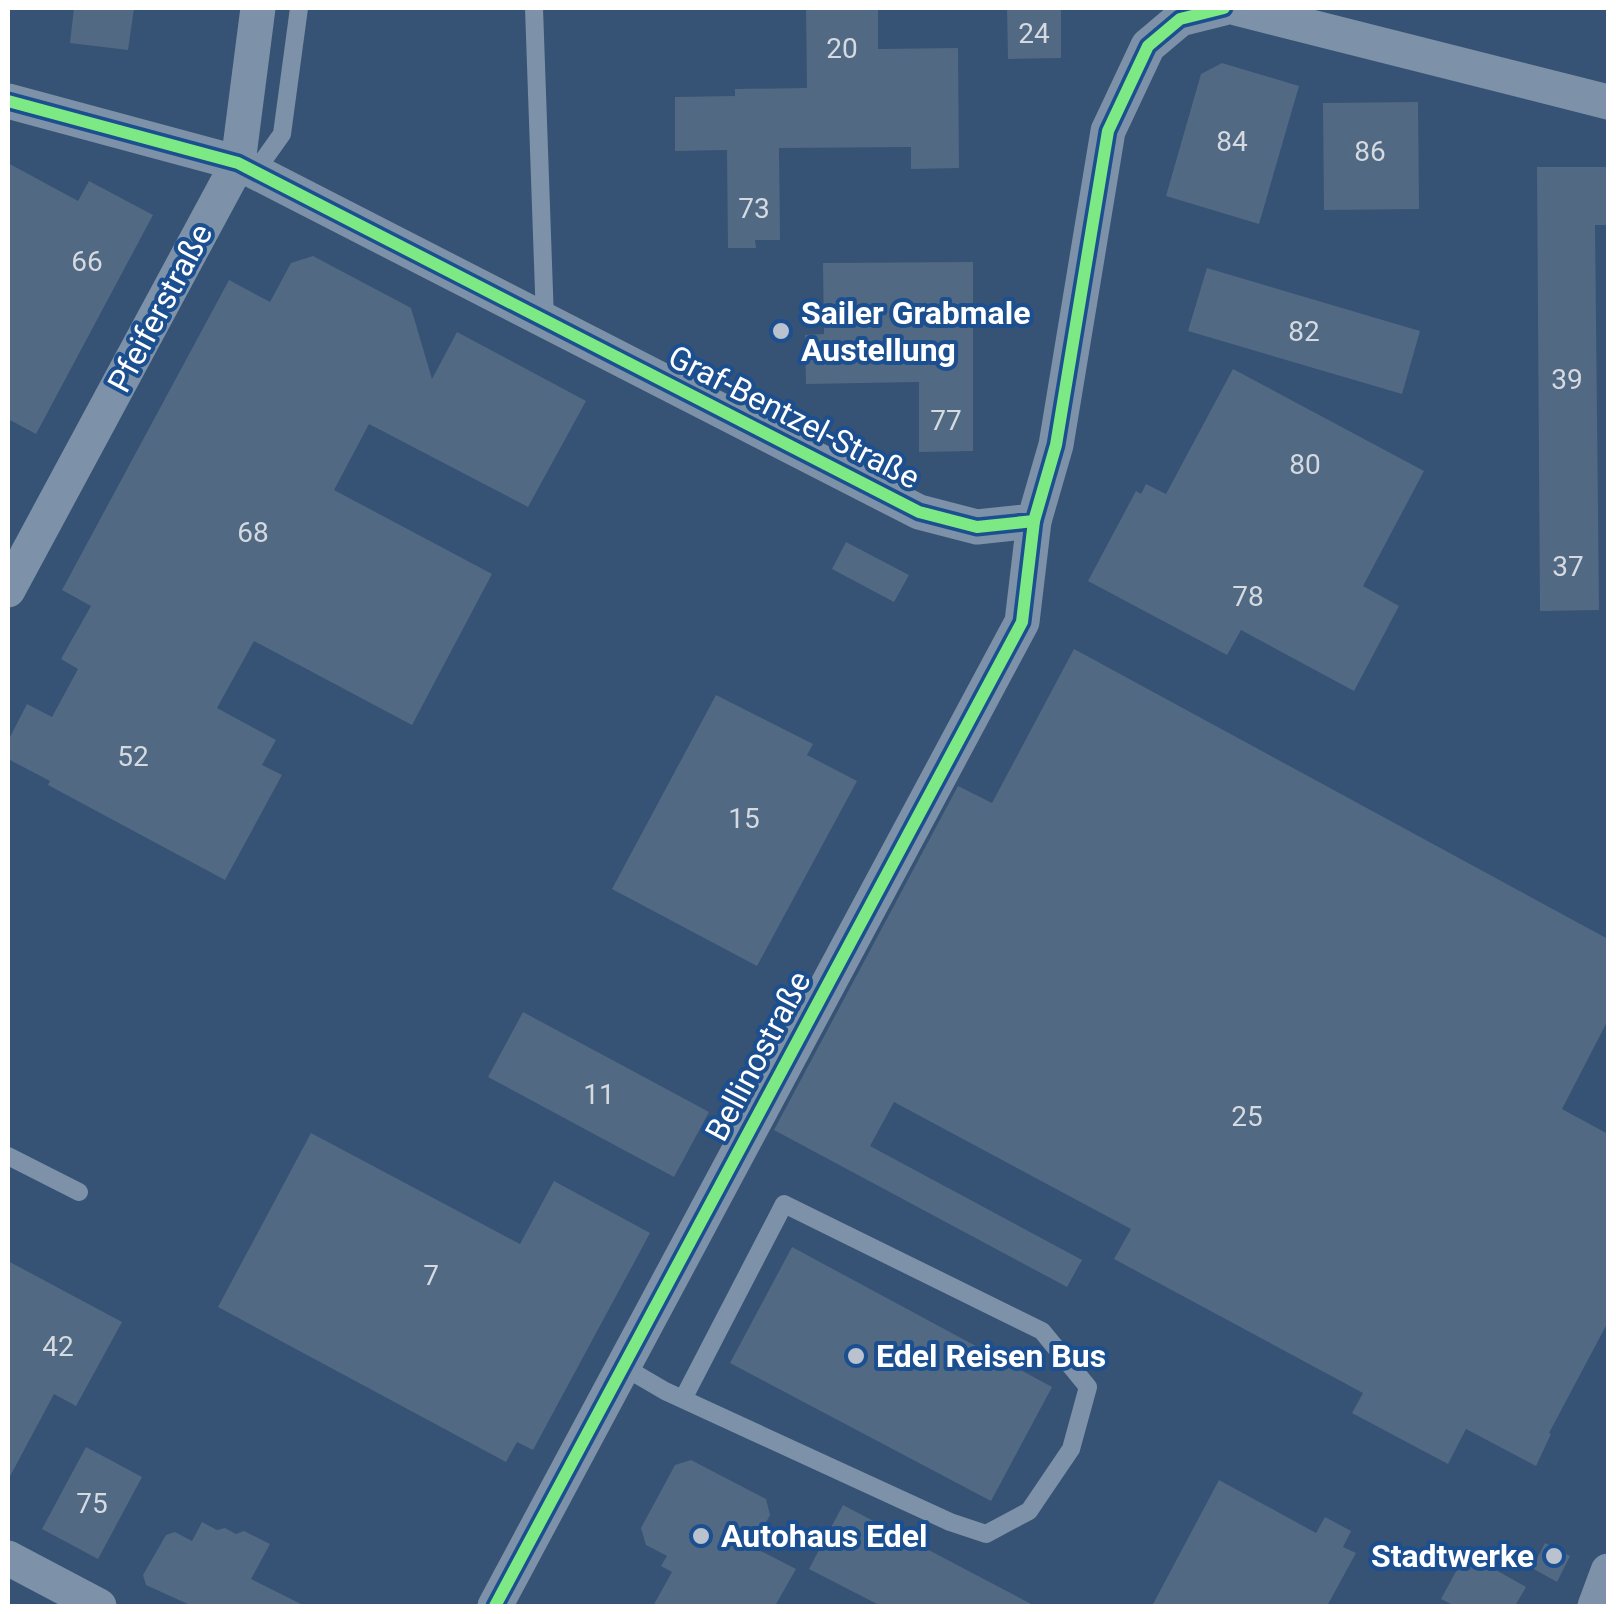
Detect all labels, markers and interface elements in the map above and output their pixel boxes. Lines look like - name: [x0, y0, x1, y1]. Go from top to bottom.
- house number: 24: [1018, 17, 1050, 50]
- house number: 20: [826, 32, 858, 65]
- house number: 84: [1216, 125, 1248, 158]
- house number: 86: [1354, 135, 1386, 168]
- house number: 73: [738, 192, 770, 225]
- street label: Pfeiferstraße: [100, 217, 220, 399]
- house number: 66: [71, 245, 103, 278]
- place label: Sailer Grabmale Austellung: [801, 294, 1030, 369]
- house number: 82: [1288, 315, 1320, 348]
- marker: Sailer Grabmale Austellung: [770, 320, 792, 342]
- street label: Graf-Bentzel-Straße: [662, 337, 926, 497]
- house number: 39: [1551, 363, 1583, 396]
- house number: 77: [930, 404, 962, 437]
- house number: 80: [1289, 448, 1321, 481]
- house number: 68: [237, 516, 269, 549]
- house number: 37: [1552, 550, 1584, 583]
- house number: 78: [1232, 580, 1264, 613]
- house number: 52: [117, 740, 149, 773]
- house number: 15: [728, 802, 760, 835]
- street label: Bellinostraße: [697, 965, 819, 1147]
- house number: 11: [583, 1078, 615, 1111]
- house number: 25: [1231, 1100, 1263, 1133]
- house number: 7: [423, 1259, 439, 1292]
- house number: 42: [42, 1330, 74, 1363]
- place label: Edel Reisen Bus: [876, 1337, 1106, 1375]
- marker: Edel Reisen Bus: [845, 1345, 867, 1367]
- house number: 75: [76, 1487, 108, 1520]
- place label: Autohaus Edel: [721, 1517, 928, 1555]
- marker: Autohaus Edel: [690, 1525, 712, 1547]
- place label: Stadtwerke: [1371, 1537, 1534, 1575]
- marker: Stadtwerke: [1543, 1545, 1565, 1567]

